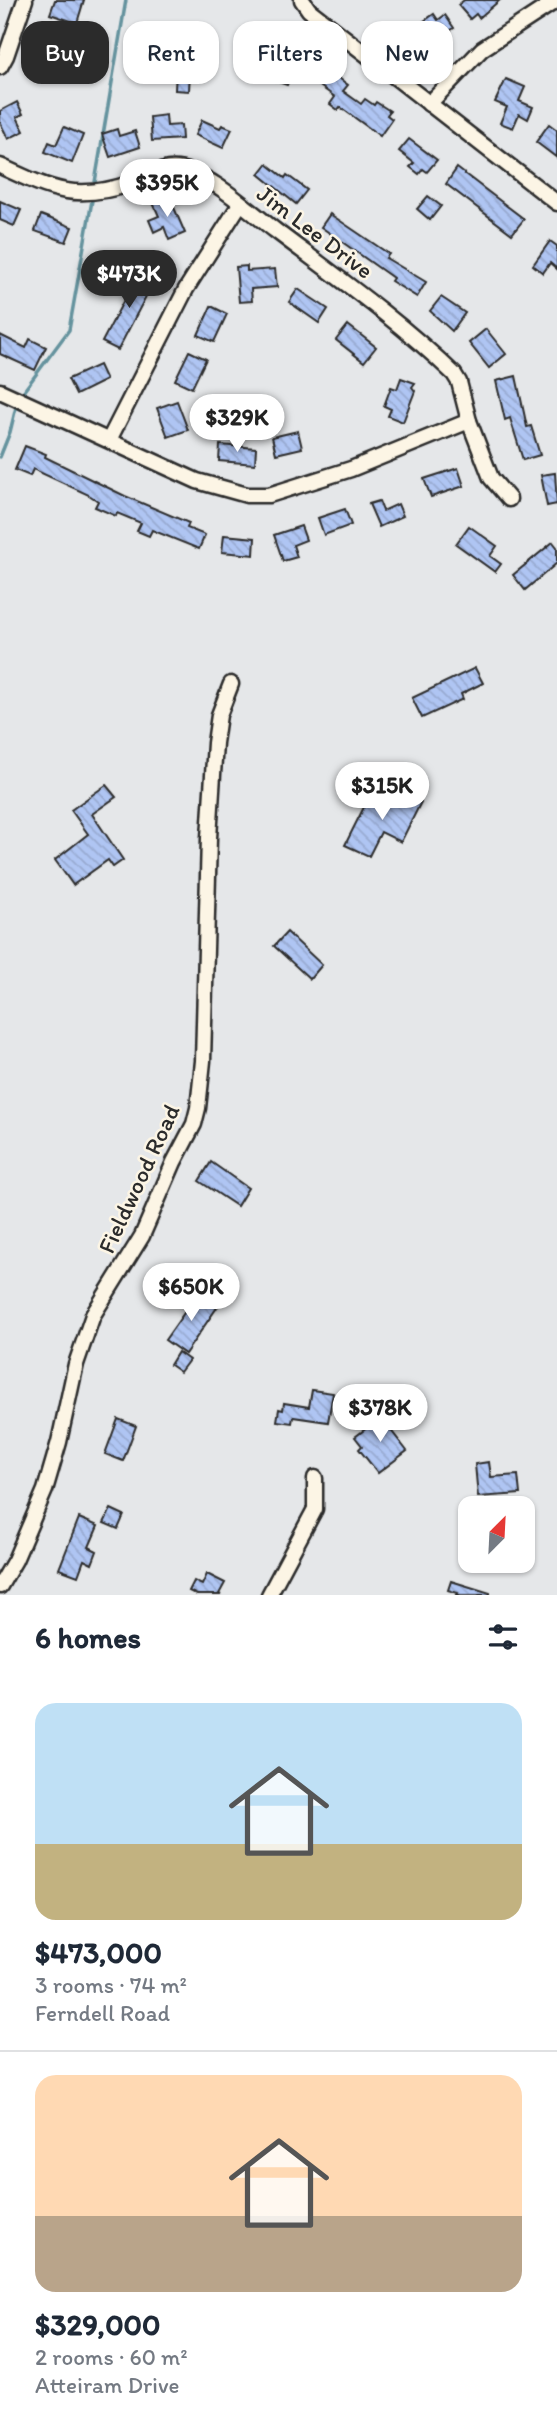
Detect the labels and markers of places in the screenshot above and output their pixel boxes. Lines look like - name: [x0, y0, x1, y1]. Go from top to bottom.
- pin: $395K: [118, 160, 216, 219]
- pin: $473K: [80, 250, 178, 310]
- pin: $329K: [188, 394, 286, 454]
- pin: $315K: [333, 762, 431, 822]
- pin: $650K: [142, 1264, 240, 1323]
- pin: $378K: [331, 1384, 429, 1444]

